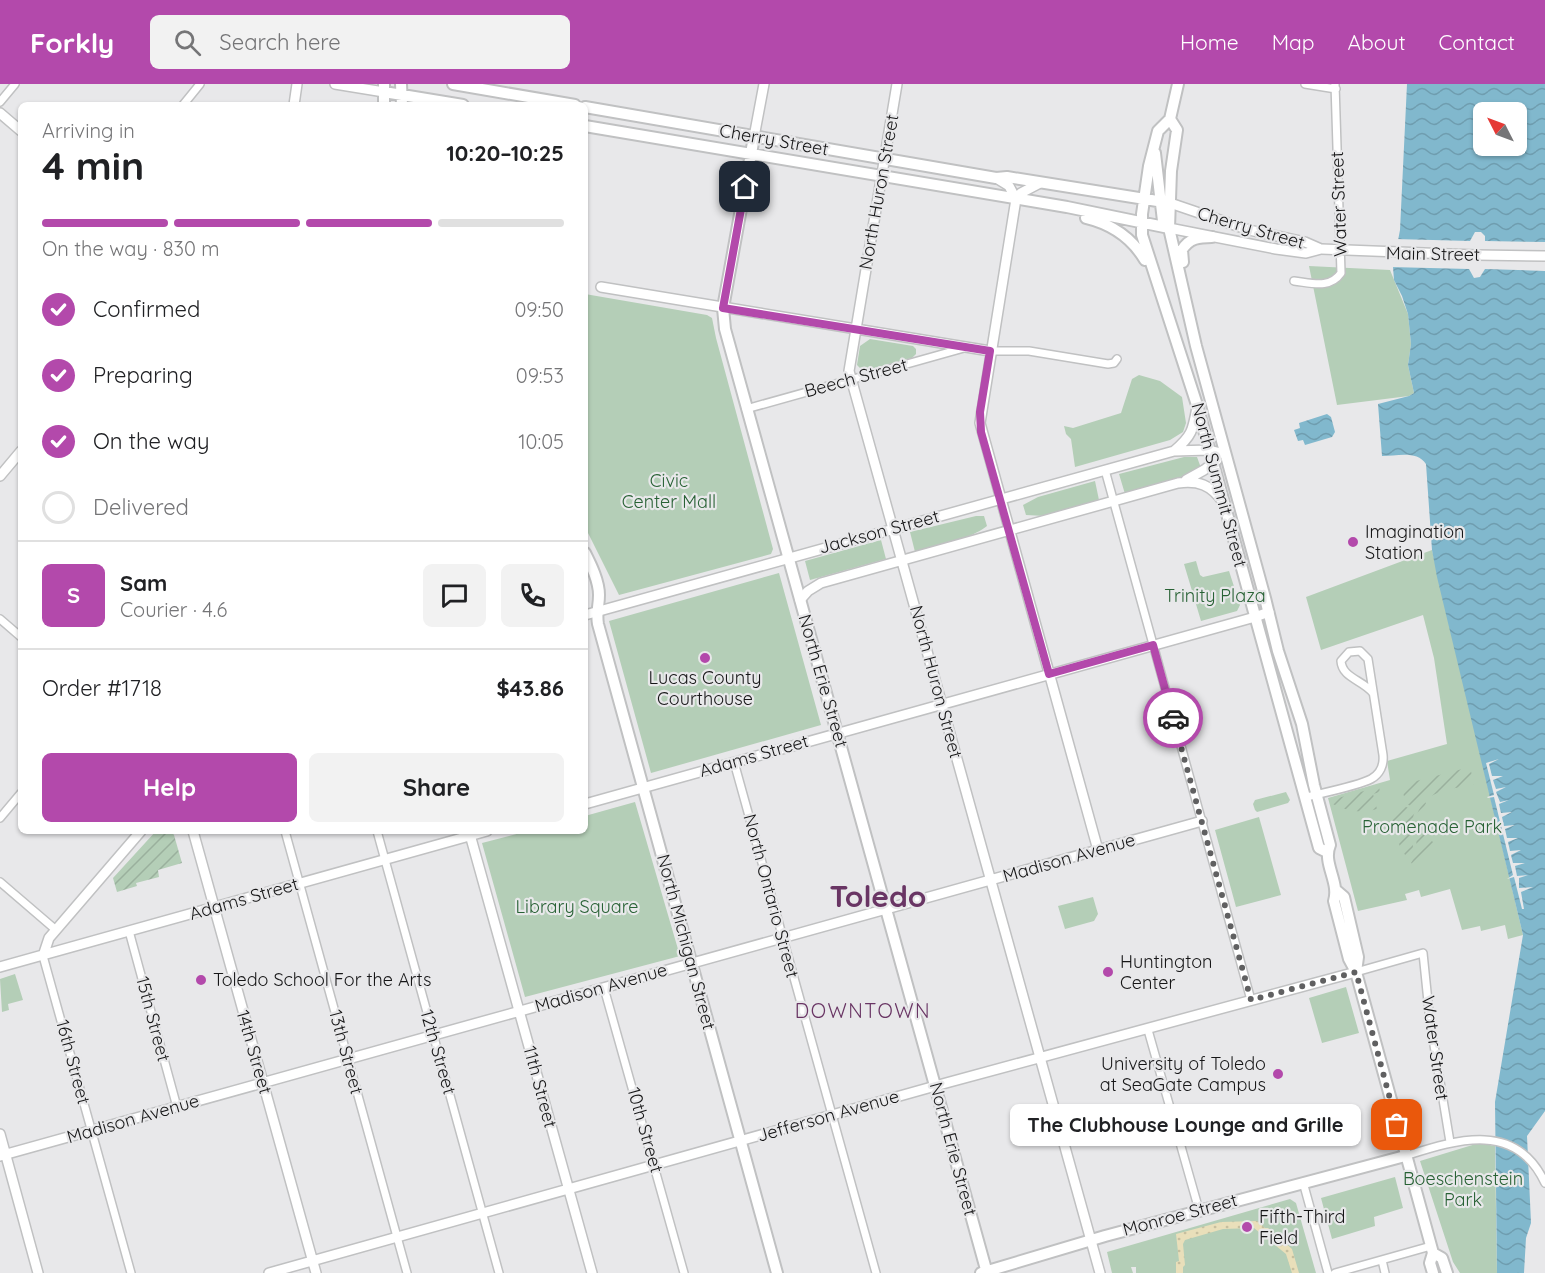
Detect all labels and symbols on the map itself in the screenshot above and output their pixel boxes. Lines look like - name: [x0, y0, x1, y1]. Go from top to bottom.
- north arrow: [1473, 102, 1527, 156]
- street label: North Huron Street: [854, 112, 903, 271]
- street label: Cherry Street: [718, 119, 830, 160]
- street label: Water Street: [1325, 151, 1352, 257]
- pin: [719, 161, 770, 212]
- street label: Cherry Street: [1195, 201, 1307, 254]
- street label: Main Street: [1386, 241, 1480, 266]
- street label: Beech Street: [802, 353, 910, 402]
- street label: North Summit Street: [1186, 400, 1253, 570]
- park label: Civic Center Mall: [622, 469, 716, 513]
- street label: Jackson Street: [816, 504, 942, 559]
- place label: Imagination Station: [1365, 520, 1464, 564]
- marker: Imagination Station: [1346, 535, 1360, 549]
- park label: Trinity Plaza: [1164, 584, 1266, 607]
- street label: North Huron Street: [905, 603, 968, 761]
- street label: North Erie Street: [793, 612, 853, 750]
- marker: Lucas County Courthouse: [698, 651, 712, 665]
- place label: Lucas County Courthouse: [648, 666, 762, 710]
- courier: [1143, 688, 1203, 748]
- street label: Adams Street: [697, 729, 811, 782]
- street label: North Ontario Street: [738, 811, 804, 981]
- park label: Promenade Park: [1362, 815, 1502, 838]
- street label: Madison Avenue: [1000, 828, 1138, 887]
- street label: North Michigan Street: [652, 852, 721, 1032]
- street label: Adams Street: [187, 872, 301, 925]
- district label: Toledo: [830, 877, 926, 915]
- park label: Library Square: [516, 895, 638, 918]
- place label: Huntington Center: [1120, 950, 1212, 994]
- street label: Madison Avenue: [532, 958, 670, 1017]
- marker: Huntington Center: [1101, 965, 1115, 979]
- place label: Toledo School For the Arts: [213, 968, 431, 991]
- marker: Toledo School For the Arts: [194, 973, 208, 987]
- street label: 15th Street: [131, 974, 176, 1064]
- street label: Water Street: [1417, 994, 1454, 1102]
- district label: DOWNTOWN: [795, 998, 931, 1023]
- street label: 14th Street: [232, 1007, 277, 1097]
- street label: 13th Street: [324, 1007, 369, 1097]
- street label: 12th Street: [415, 1007, 462, 1097]
- street label: 16th Street: [51, 1017, 96, 1107]
- street label: 11th Street: [519, 1043, 562, 1130]
- place label: University of Toledo at SeaGate Campus: [1100, 1052, 1266, 1096]
- marker: University of Toledo at SeaGate Campus: [1271, 1067, 1285, 1081]
- street label: North Erie Street: [925, 1080, 982, 1218]
- street label: 10th Street: [622, 1084, 669, 1175]
- street label: Jefferson Avenue: [754, 1084, 902, 1147]
- street label: Madison Avenue: [64, 1089, 202, 1148]
- pin: [1371, 1099, 1422, 1150]
- callout: The Clubhouse Lounge and Grille: [1010, 1104, 1361, 1146]
- park label: Boeschenstein Park: [1403, 1167, 1523, 1211]
- street label: Monroe Street: [1120, 1188, 1240, 1241]
- place label: Fifth-Third Field: [1259, 1205, 1345, 1249]
- marker: Fifth-Third Field: [1240, 1220, 1254, 1234]

